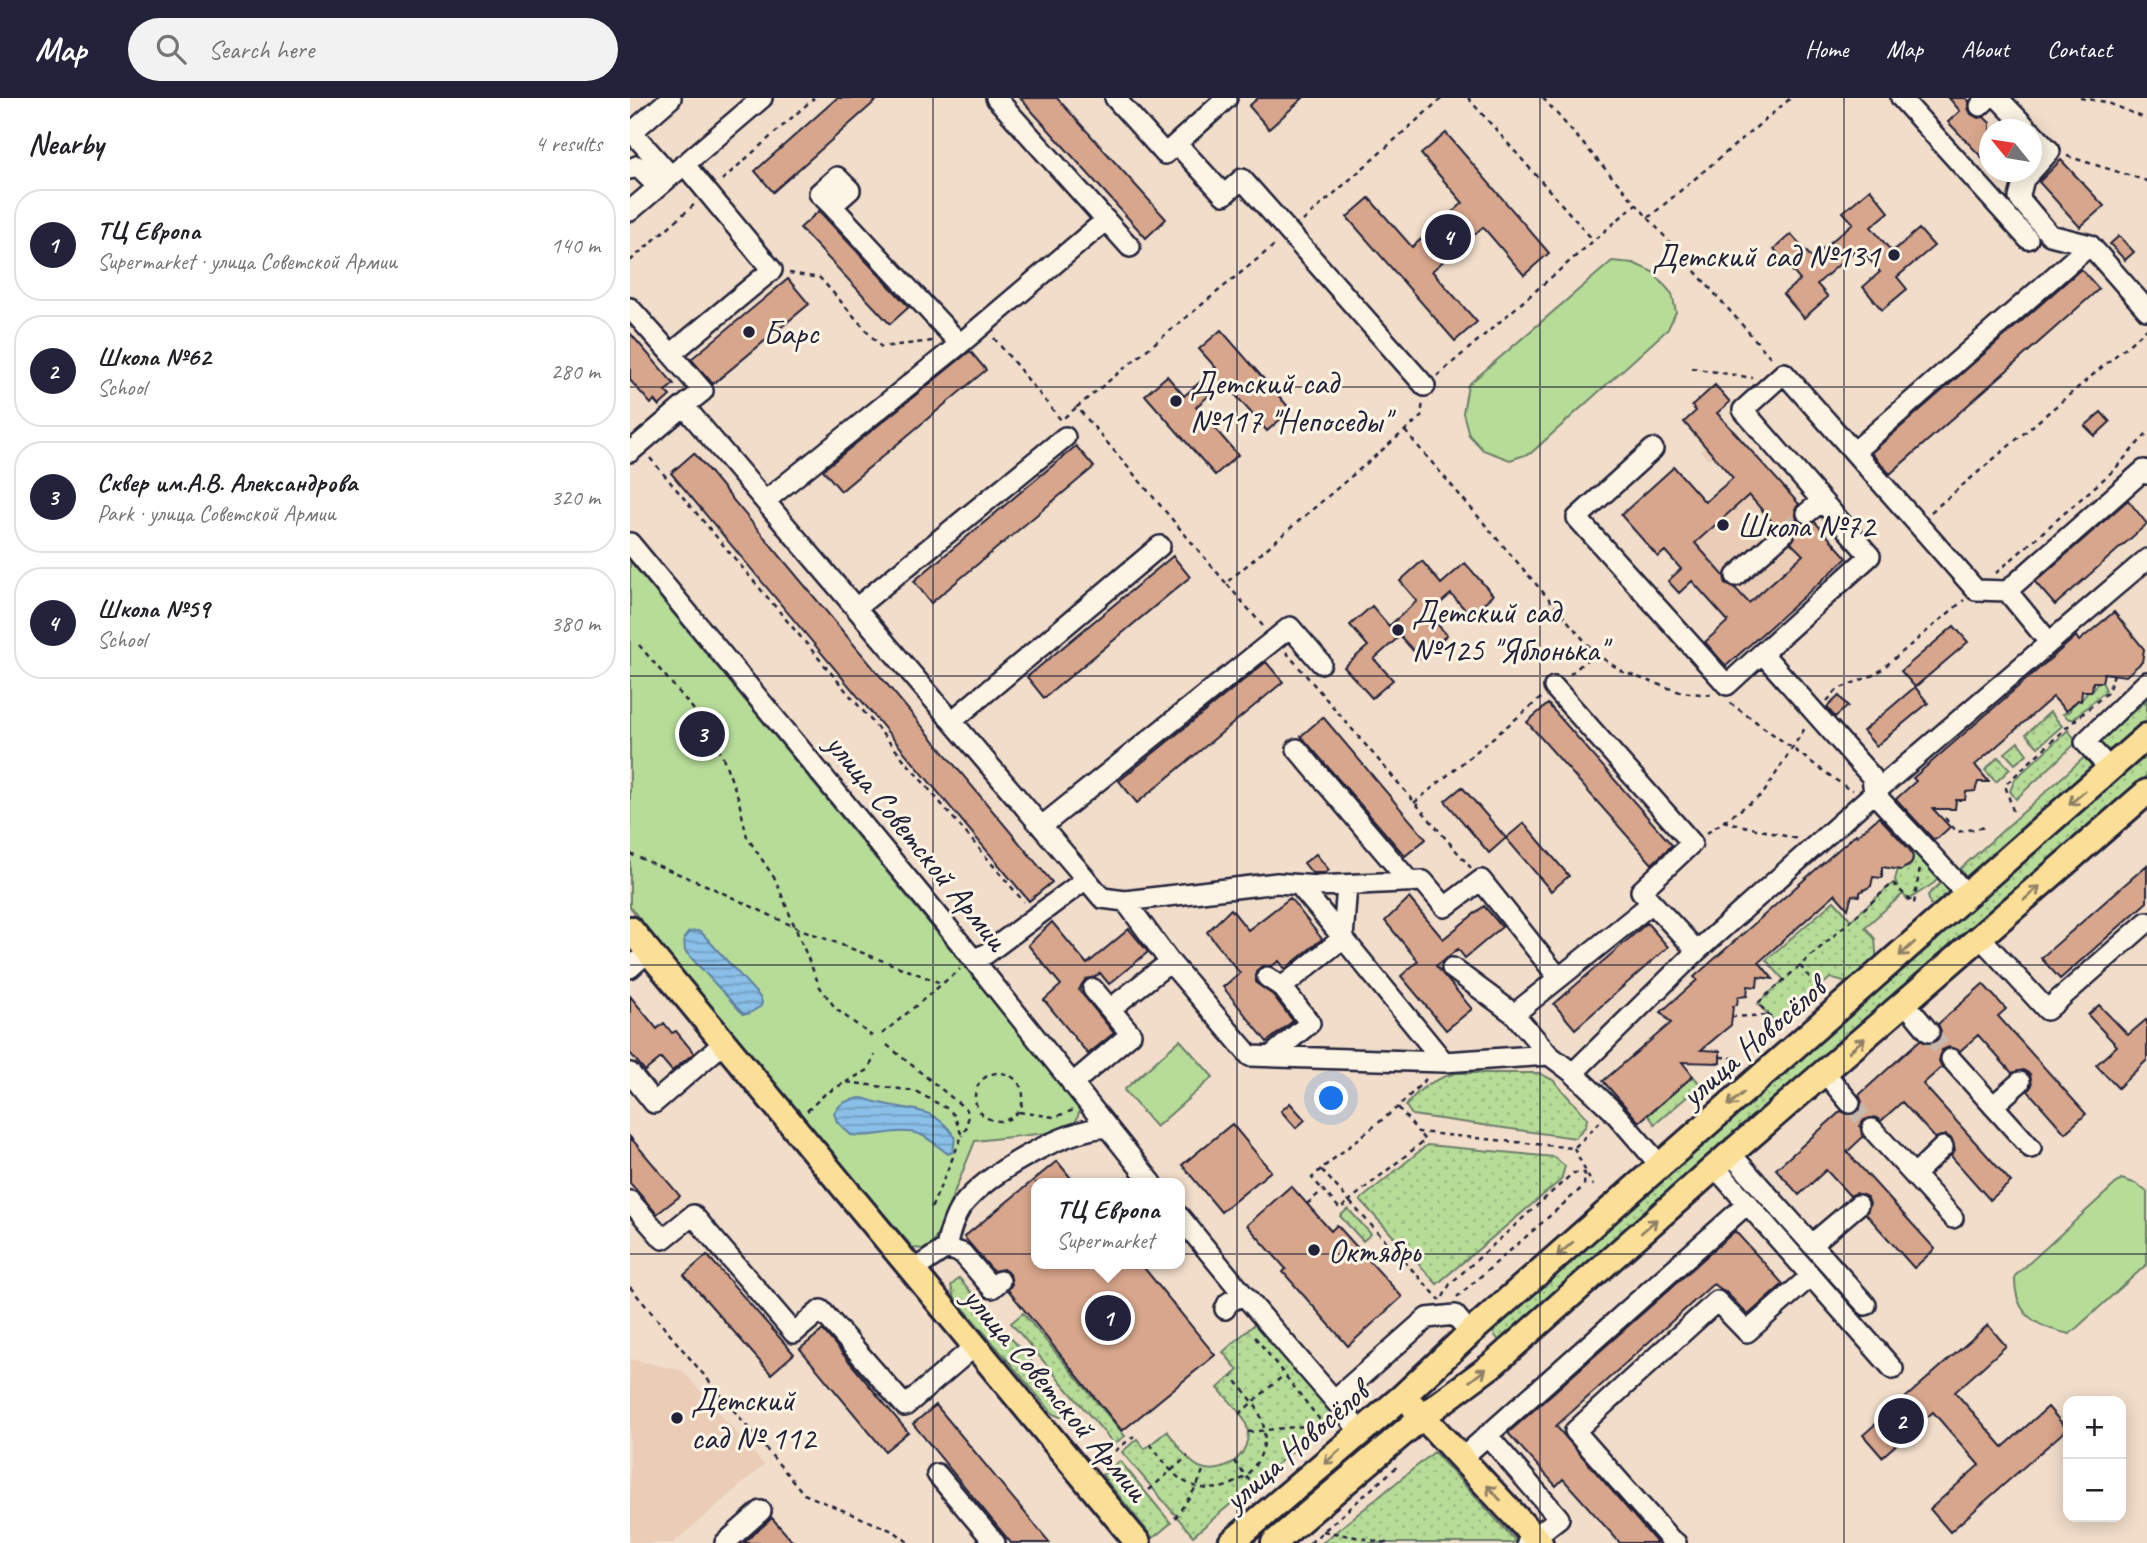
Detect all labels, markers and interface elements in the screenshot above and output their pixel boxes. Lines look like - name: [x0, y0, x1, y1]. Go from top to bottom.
- search box: [128, 18, 618, 81]
- text: Map: [35, 28, 86, 70]
- icon: search: [152, 30, 190, 68]
- text: Search here: [208, 33, 314, 66]
- text: Home: [1805, 34, 1848, 64]
- text: Map: [1886, 34, 1923, 64]
- text: About: [1961, 34, 2009, 64]
- text: Contact: [2047, 34, 2112, 64]
- north arrow: [1979, 119, 2042, 182]
- text: Nearby: [28, 125, 104, 163]
- text: 4 results: [535, 129, 602, 158]
- pin: 4: [1425, 211, 1471, 263]
- text: ТЦ Европа: [97, 214, 200, 247]
- text: 1: [48, 231, 58, 260]
- text: 140 m: [551, 231, 600, 260]
- place label: Детский сад №131: [1652, 235, 1882, 277]
- text: Supermarket · улица Советской Армии: [97, 247, 397, 276]
- marker: Детский сад №131: [1886, 247, 1902, 263]
- place label: Барс: [763, 312, 820, 354]
- marker: Барс: [741, 324, 757, 340]
- text: Школа №62: [97, 340, 211, 373]
- text: 2: [48, 357, 58, 386]
- text: 280 m: [551, 357, 600, 386]
- place label: Детский сад №117 "Непоседы": [1190, 362, 1396, 442]
- text: School: [97, 373, 146, 402]
- marker: Детский сад №117 "Непоседы": [1168, 393, 1184, 409]
- text: Сквер им.А.В. Александрова: [97, 466, 357, 499]
- text: 3: [48, 483, 58, 512]
- text: 320 m: [551, 483, 600, 512]
- text: Park · улица Советской Армии: [97, 499, 336, 528]
- place label: Школа №72: [1737, 505, 1878, 547]
- marker: Школа №72: [1715, 517, 1731, 533]
- place label: Детский сад №125 "Яблонька": [1412, 591, 1613, 671]
- text: Школа №59: [97, 592, 209, 625]
- text: 4: [48, 609, 58, 638]
- text: 380 m: [551, 609, 600, 638]
- marker: Детский сад №125 "Яблонька": [1390, 622, 1406, 638]
- text: School: [97, 625, 146, 654]
- pin: 3: [679, 708, 725, 760]
- street label: улица Советской Армии: [815, 723, 1019, 961]
- one-way arrow: [2069, 790, 2087, 806]
- one-way arrow: [2023, 885, 2041, 901]
- one-way arrow: [1899, 940, 1916, 957]
- street label: улица Новосёлов: [1670, 964, 1838, 1117]
- one-way arrow: [1848, 1037, 1866, 1053]
- your location: [1314, 1081, 1348, 1115]
- one-way arrow: [1728, 1090, 1745, 1107]
- popup: [1031, 1178, 1185, 1269]
- text: ТЦ Европа: [1056, 1193, 1160, 1226]
- one-way arrow: [1640, 1218, 1658, 1234]
- text: Supermarket: [1056, 1226, 1154, 1255]
- place label: Октябрь: [1328, 1230, 1422, 1272]
- one-way arrow: [1556, 1241, 1574, 1257]
- marker: Октябрь: [1306, 1242, 1322, 1258]
- street label: улица Советской Армии: [953, 1276, 1160, 1512]
- pin: 1: [1085, 1292, 1131, 1344]
- street label: улица Новосёлов: [1213, 1368, 1381, 1521]
- one-way arrow: [1468, 1368, 1487, 1383]
- place label: Детский сад № 112: [691, 1379, 818, 1459]
- pin: 2: [1878, 1395, 1924, 1447]
- map controls: [2063, 1396, 2126, 1522]
- button: +: [2063, 1396, 2126, 1459]
- marker: Детский сад № 112: [669, 1410, 685, 1426]
- one-way arrow: [1323, 1449, 1341, 1465]
- button: −: [2063, 1459, 2126, 1522]
- one-way arrow: [1486, 1484, 1502, 1502]

